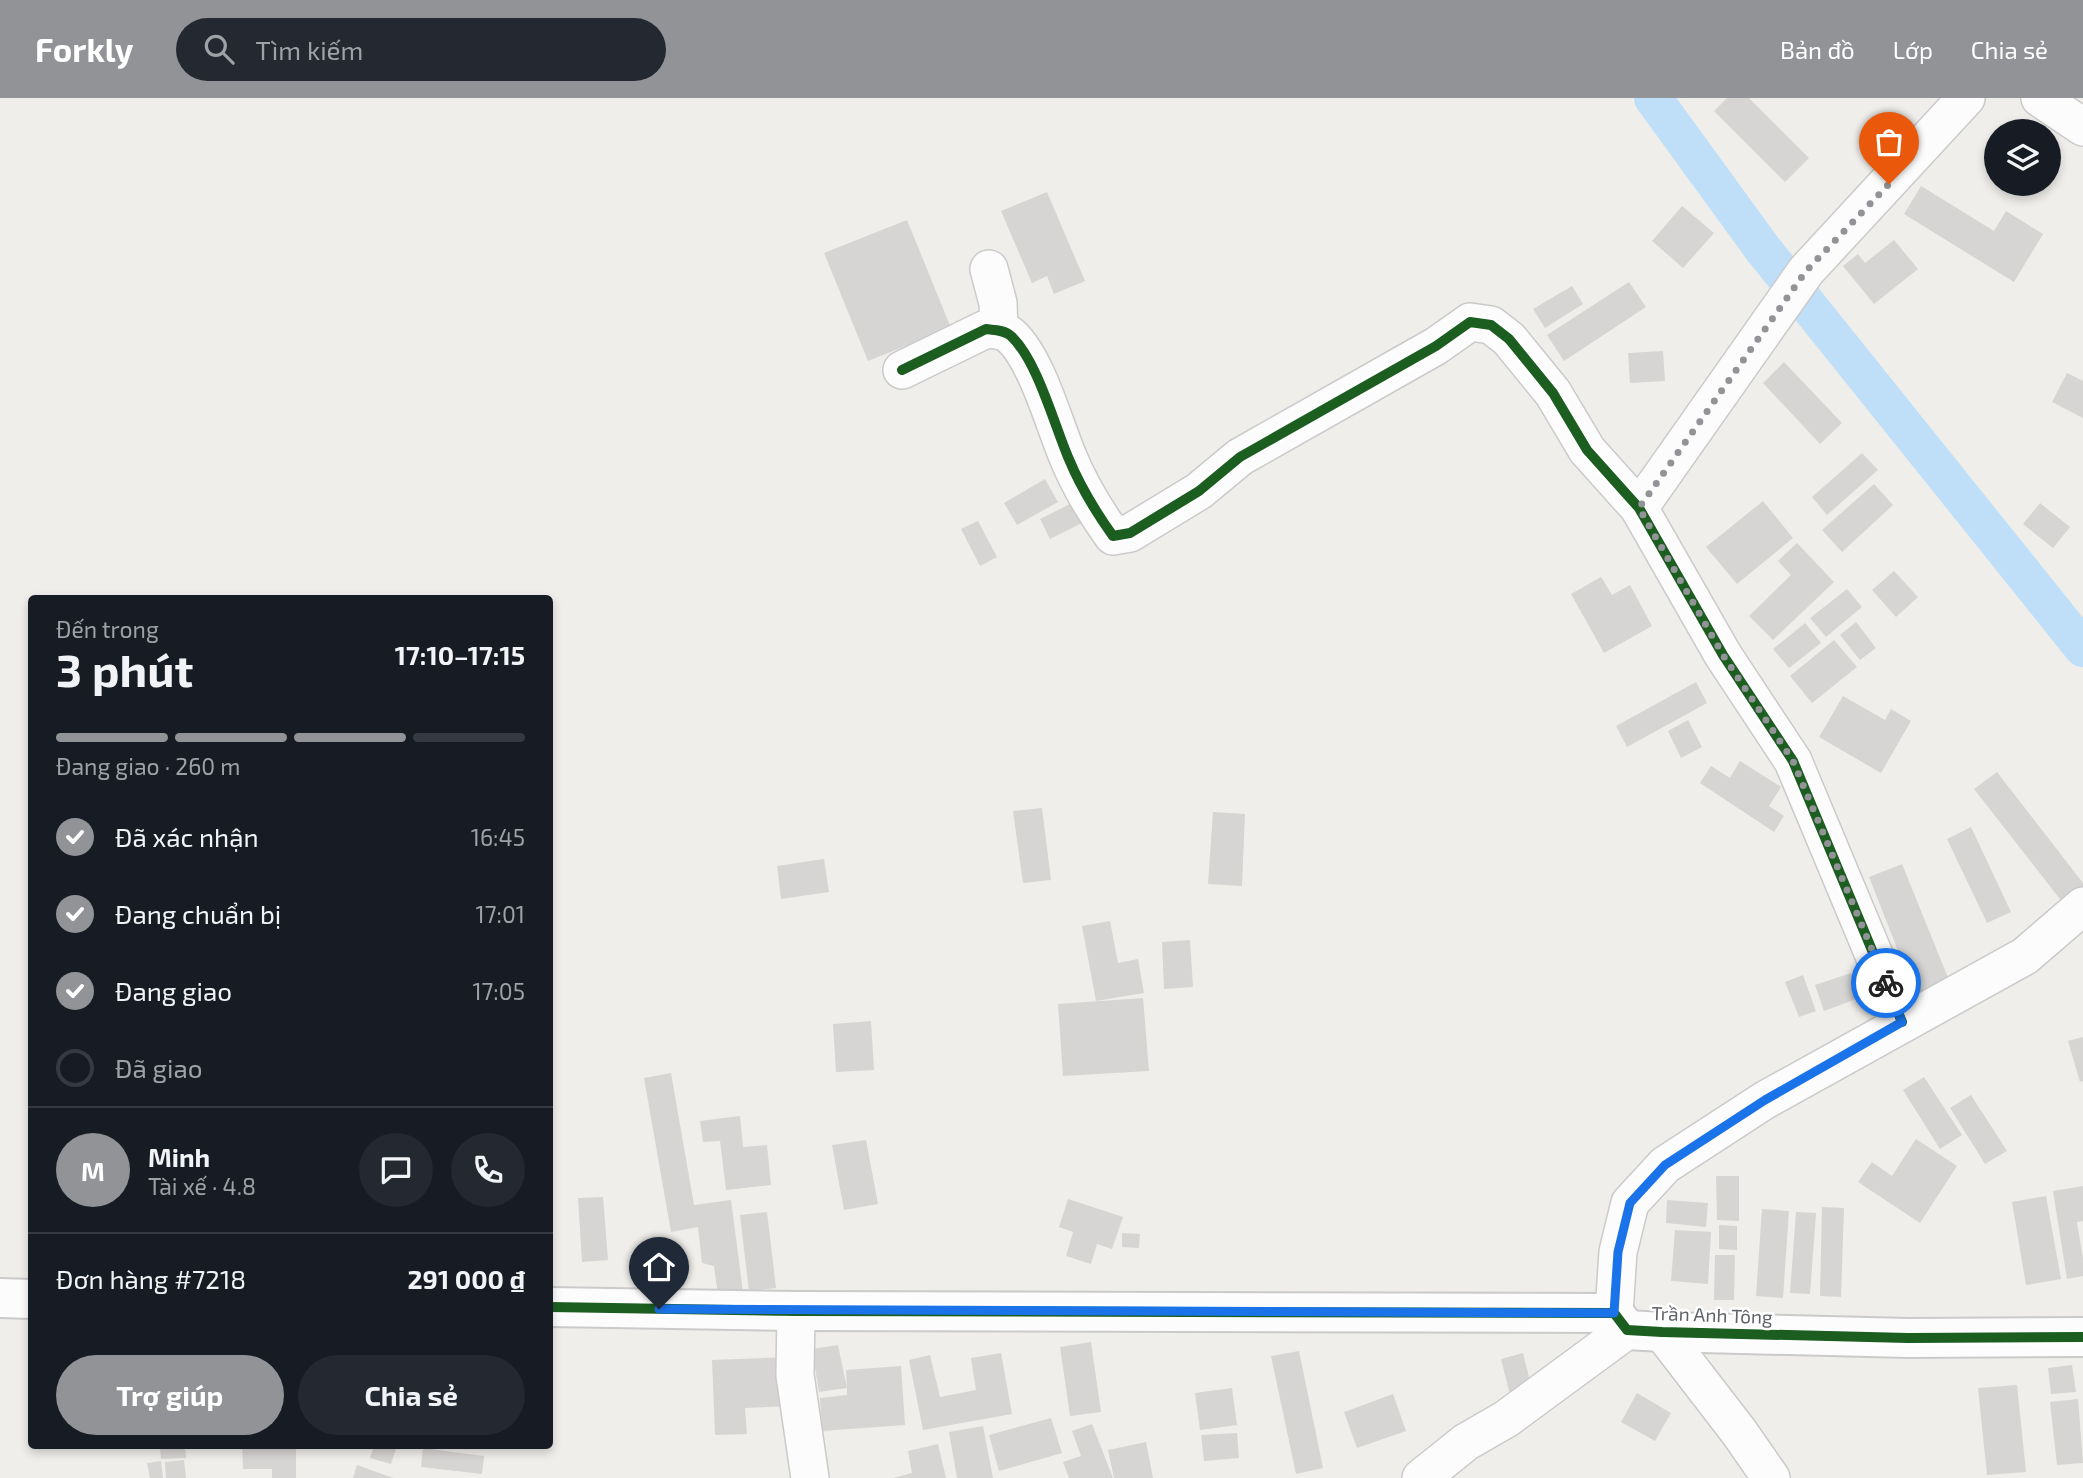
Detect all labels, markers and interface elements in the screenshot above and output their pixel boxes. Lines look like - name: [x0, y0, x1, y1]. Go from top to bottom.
- search box: [176, 18, 666, 81]
- text: Forkly: [35, 29, 134, 69]
- icon: search: [200, 30, 238, 68]
- text: Tìm kiếm: [256, 34, 363, 65]
- text: Bản đồ: [1780, 35, 1855, 64]
- text: Lớp: [1893, 35, 1933, 64]
- text: Chia sẻ: [1971, 35, 2048, 64]
- pin: [1859, 112, 1919, 184]
- map controls: [1984, 119, 2061, 196]
- button: layers: [1984, 119, 2061, 196]
- icon: bag: [1870, 123, 1908, 161]
- text: Đến trong: [56, 615, 159, 643]
- text: 17:10–17:15: [395, 639, 525, 670]
- text: 3 phút: [56, 641, 193, 696]
- text: Đang giao · 260 m: [56, 752, 240, 780]
- icon: check: [56, 818, 94, 856]
- text: Đã xác nhận: [115, 821, 259, 852]
- text: 16:45: [471, 823, 525, 851]
- icon: check: [56, 895, 94, 933]
- text: Đang chuẩn bị: [115, 898, 281, 929]
- text: 17:01: [476, 900, 525, 928]
- courier: [1851, 948, 1921, 1018]
- icon: bike: [1867, 964, 1905, 1002]
- icon: check: [56, 972, 94, 1010]
- text: Đang giao: [115, 975, 232, 1006]
- text: 17:05: [472, 977, 525, 1005]
- text: Đã giao: [115, 1052, 202, 1083]
- button: chat: [359, 1133, 433, 1207]
- button: phone: [451, 1133, 525, 1207]
- text: Minh: [148, 1141, 210, 1172]
- text: M: [81, 1155, 105, 1186]
- text: Tài xế · 4.8: [148, 1172, 256, 1200]
- pin: [629, 1237, 689, 1309]
- icon: home: [640, 1248, 678, 1286]
- text: Đơn hàng #7218: [56, 1263, 246, 1294]
- text: 291 000 ₫: [407, 1263, 525, 1294]
- street label: Trần Anh Tông: [1651, 1301, 1773, 1328]
- button: Trợ giúp: [56, 1355, 284, 1435]
- button: Chia sẻ: [298, 1355, 525, 1435]

